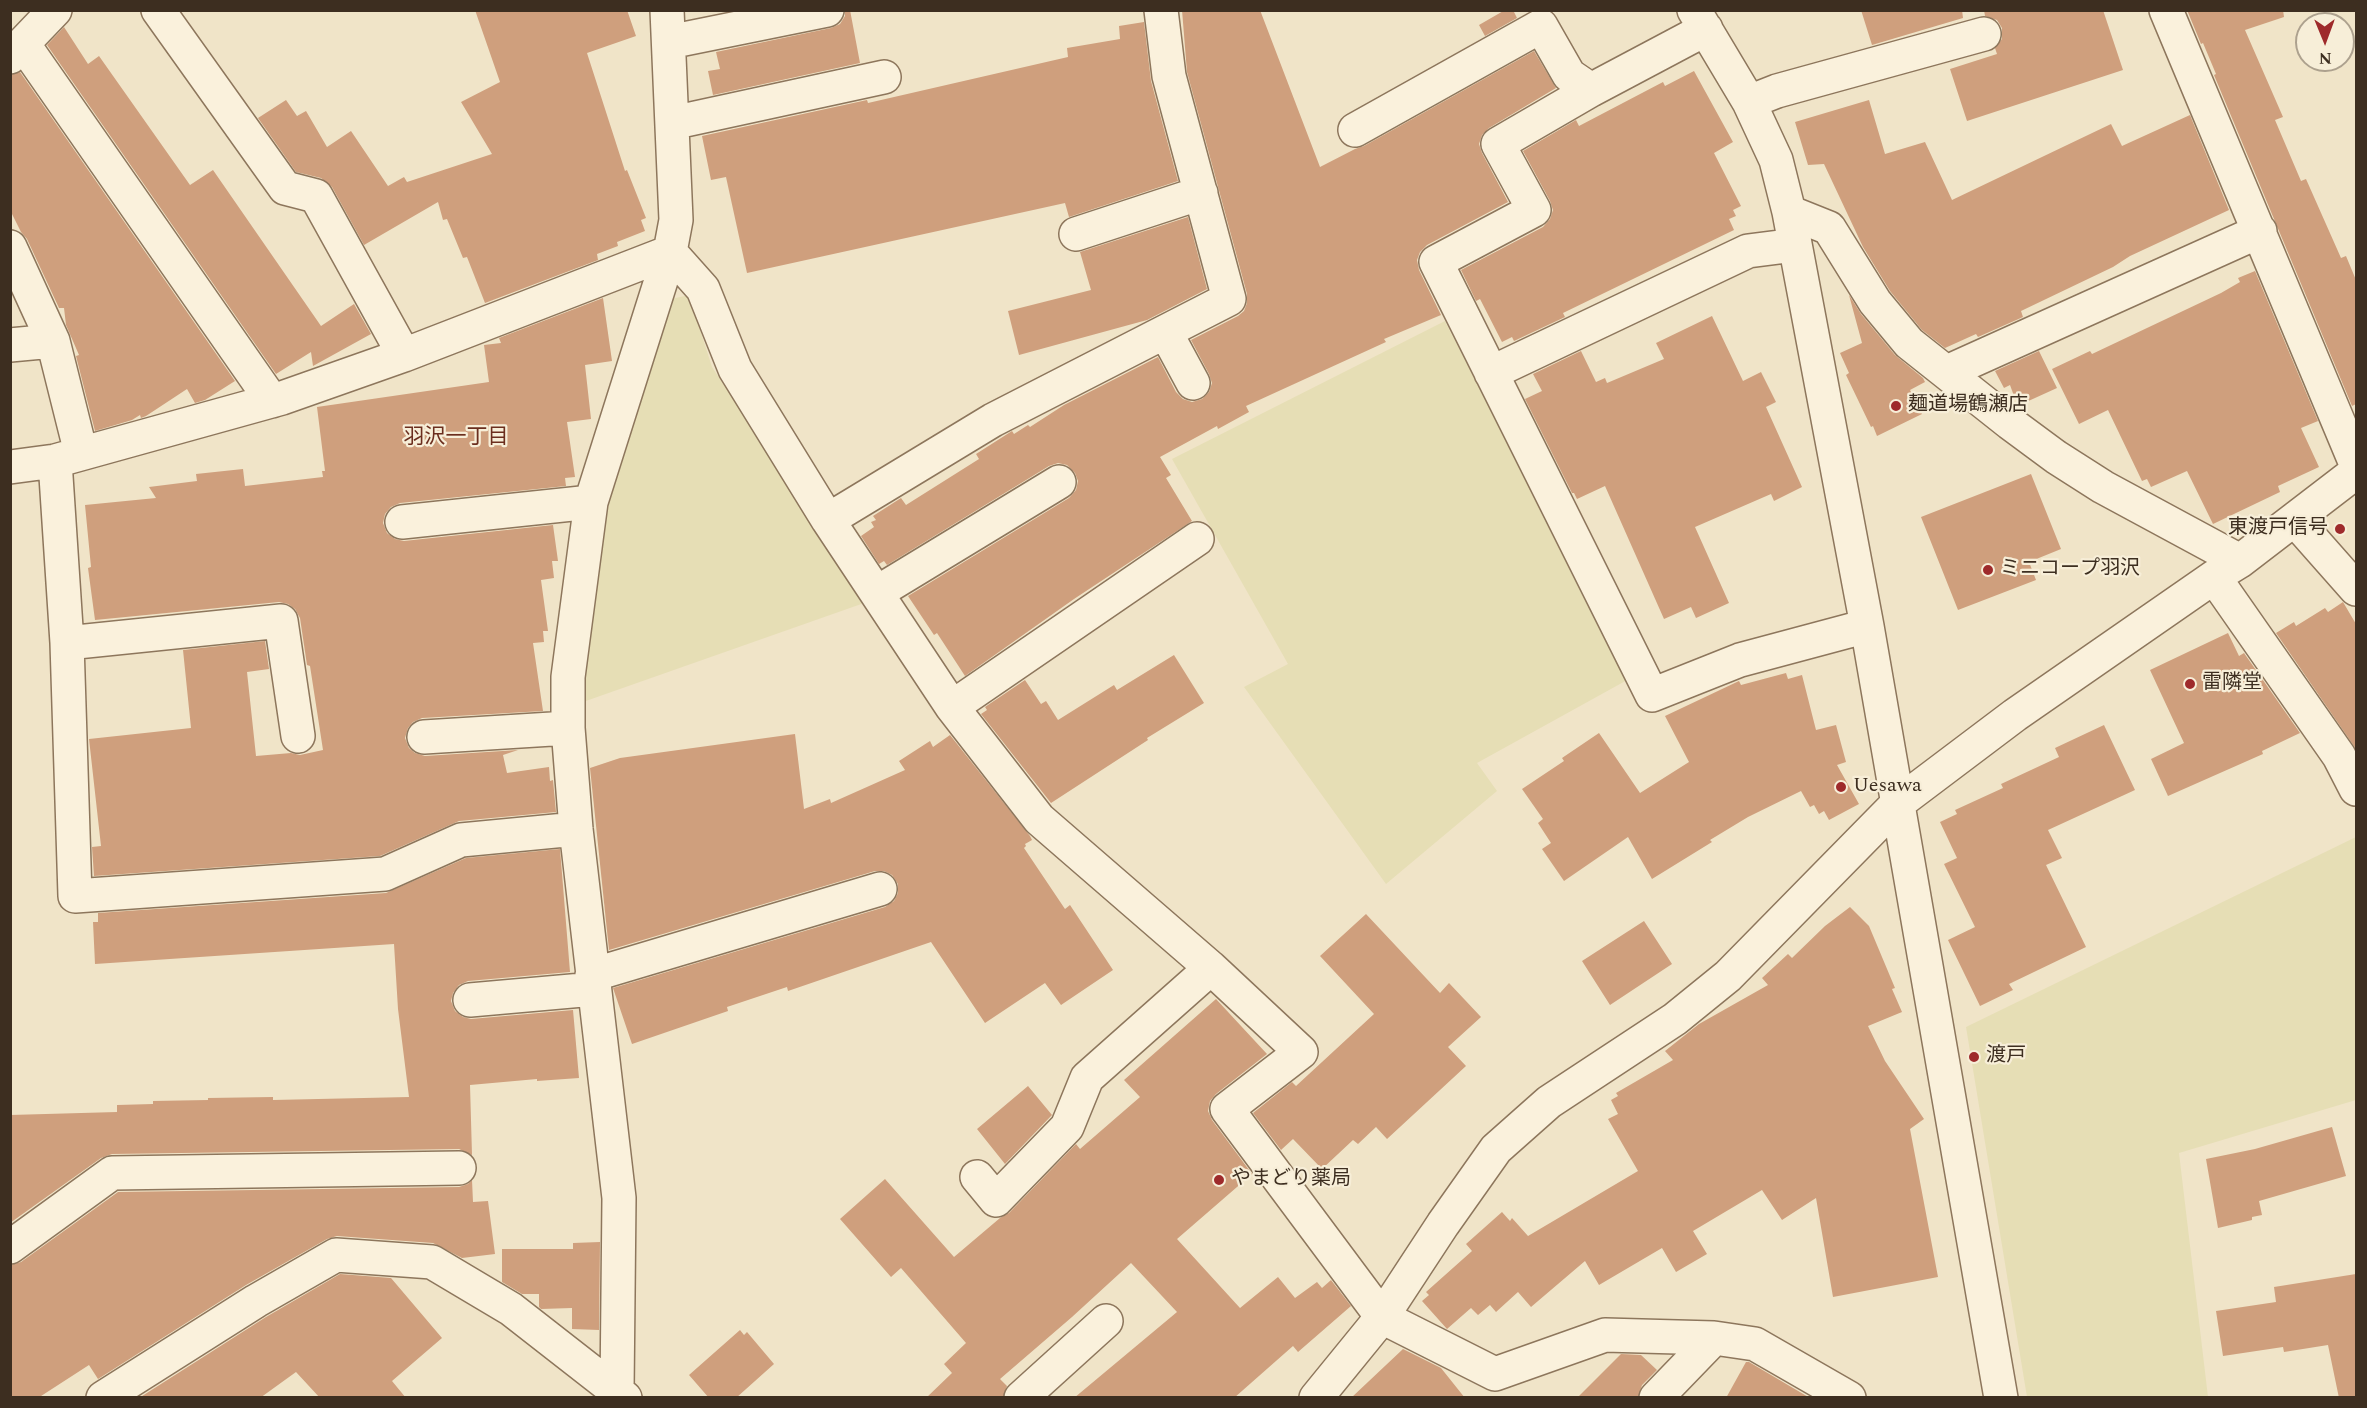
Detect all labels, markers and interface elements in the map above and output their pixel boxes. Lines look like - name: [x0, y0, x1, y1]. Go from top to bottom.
- north arrow: [2295, 12, 2355, 72]
- text: N: [2319, 46, 2332, 70]
- place label: 麺道場鶴瀬店: [1908, 394, 2028, 418]
- marker: 麺道場鶴瀬店: [1889, 399, 1903, 413]
- district label: 羽沢一丁目: [404, 426, 508, 452]
- place label: 東渡戸信号: [2228, 517, 2328, 541]
- marker: 東渡戸信号: [2333, 522, 2347, 536]
- place label: ミニコープ羽沢: [2000, 558, 2140, 582]
- marker: ミニコープ羽沢: [1981, 563, 1995, 577]
- place label: 雷隣堂: [2202, 672, 2262, 696]
- marker: 雷隣堂: [2183, 677, 2197, 691]
- place label: Uesawa: [1853, 775, 1922, 799]
- marker: Uesawa: [1834, 780, 1848, 794]
- place label: 渡戸: [1986, 1045, 2026, 1069]
- marker: 渡戸: [1967, 1050, 1981, 1064]
- place label: やまどり薬局: [1231, 1168, 1351, 1192]
- marker: やまどり薬局: [1212, 1173, 1226, 1187]

